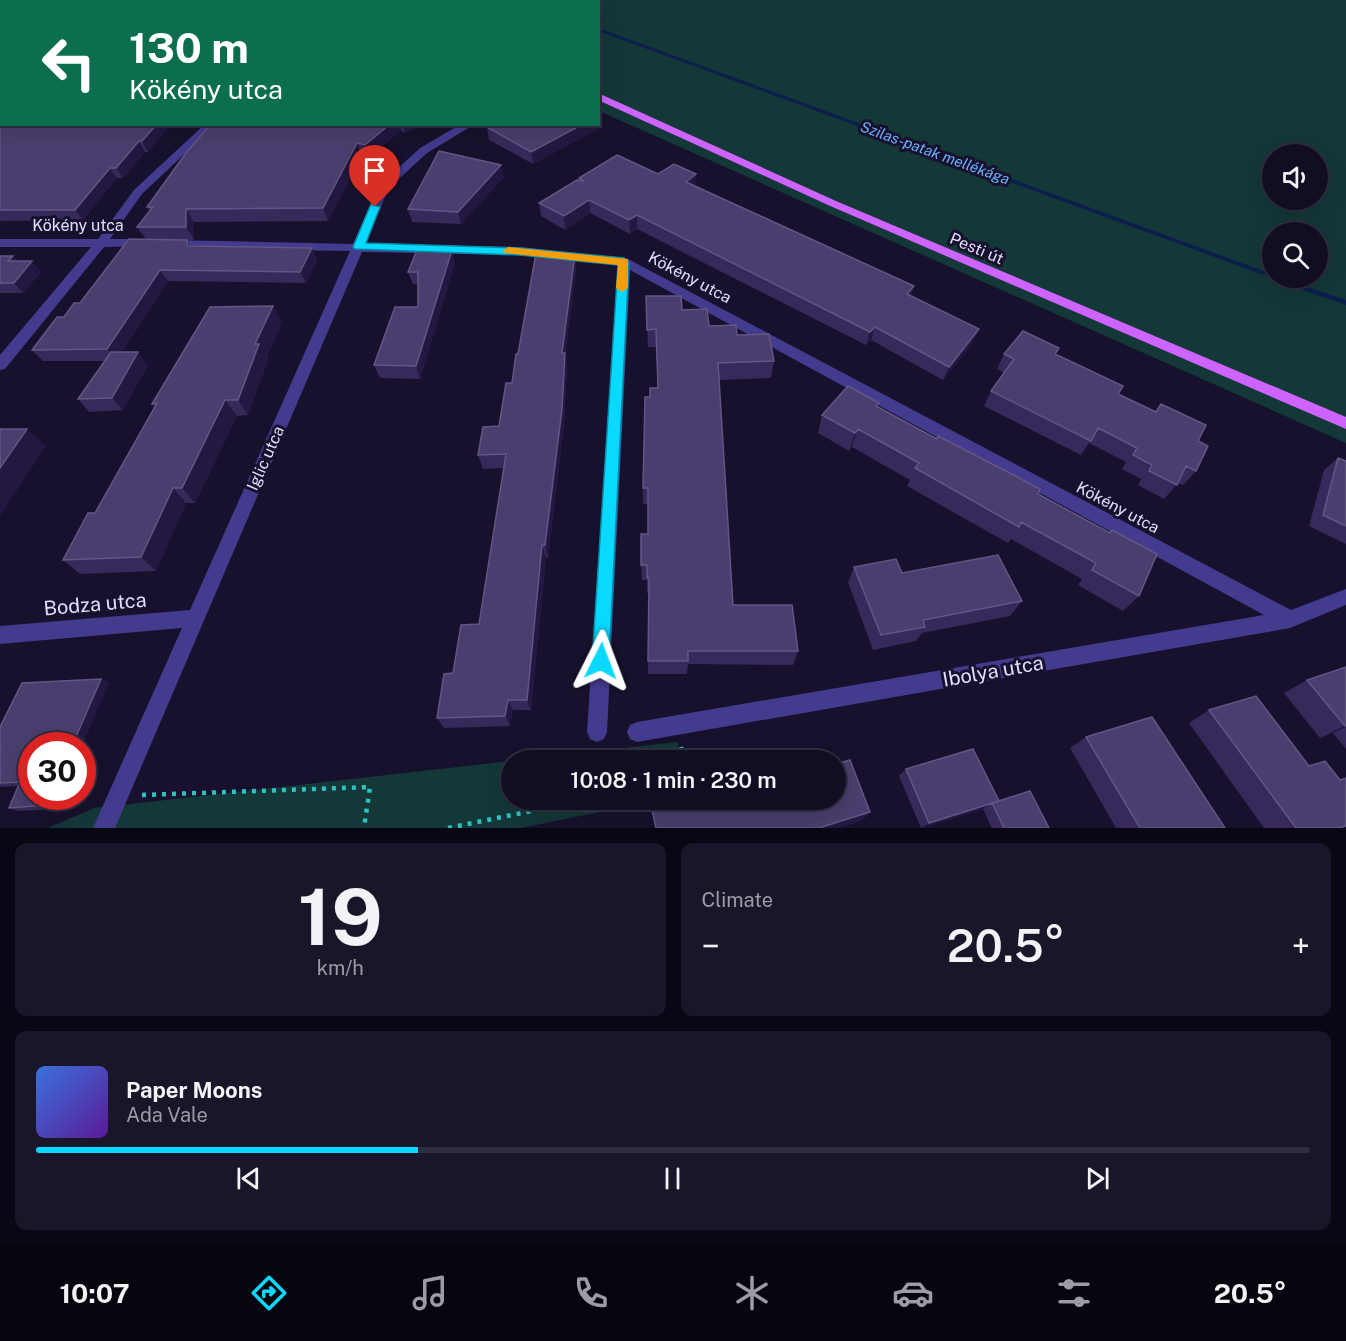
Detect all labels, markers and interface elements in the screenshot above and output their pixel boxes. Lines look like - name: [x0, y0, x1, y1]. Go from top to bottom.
- text: 130 m: [129, 23, 249, 72]
- icon: left: [30, 24, 108, 102]
- text: Kökény utca: [129, 73, 283, 105]
- water label: Szilas-patak mellékága: [858, 118, 1012, 187]
- map controls: [1262, 144, 1328, 288]
- button: sound: [1262, 144, 1328, 210]
- pin: [349, 145, 400, 207]
- icon: arrive: [358, 154, 391, 187]
- street label: Kökény utca: [32, 216, 124, 235]
- button: search: [1262, 222, 1328, 288]
- street label: Pesti út: [947, 229, 1007, 268]
- street label: Kökény utca: [645, 248, 735, 307]
- street label: Iglic utca: [243, 423, 288, 493]
- street label: Kökény utca: [1073, 478, 1163, 537]
- street label: Bodza utca: [43, 588, 147, 620]
- position arrow: [569, 629, 633, 693]
- street label: Ibolya utca: [941, 650, 1045, 692]
- speed limit sign: 30: [18, 732, 96, 810]
- text: 10:08 · 1 min · 230 m: [570, 767, 777, 793]
- text: 19: [298, 871, 383, 963]
- text: Climate: [702, 888, 773, 912]
- text: 20.5°: [947, 919, 1065, 972]
- text: −: [702, 927, 720, 965]
- text: +: [1292, 927, 1310, 965]
- text: km/h: [317, 956, 364, 980]
- text: Paper Moons: [126, 1077, 262, 1103]
- text: Ada Vale: [126, 1103, 208, 1127]
- icon: previous: [232, 1162, 265, 1195]
- icon: pause: [656, 1162, 689, 1195]
- icon: next: [1081, 1162, 1114, 1195]
- icon: directions: [248, 1272, 290, 1314]
- icon: music: [409, 1272, 451, 1314]
- icon: phone: [570, 1272, 612, 1314]
- icon: climate: [731, 1272, 773, 1314]
- icon: car: [892, 1272, 934, 1314]
- icon: filters: [1053, 1272, 1095, 1314]
- text: 10:07: [59, 1277, 130, 1309]
- text: 20.5°: [1214, 1277, 1287, 1309]

